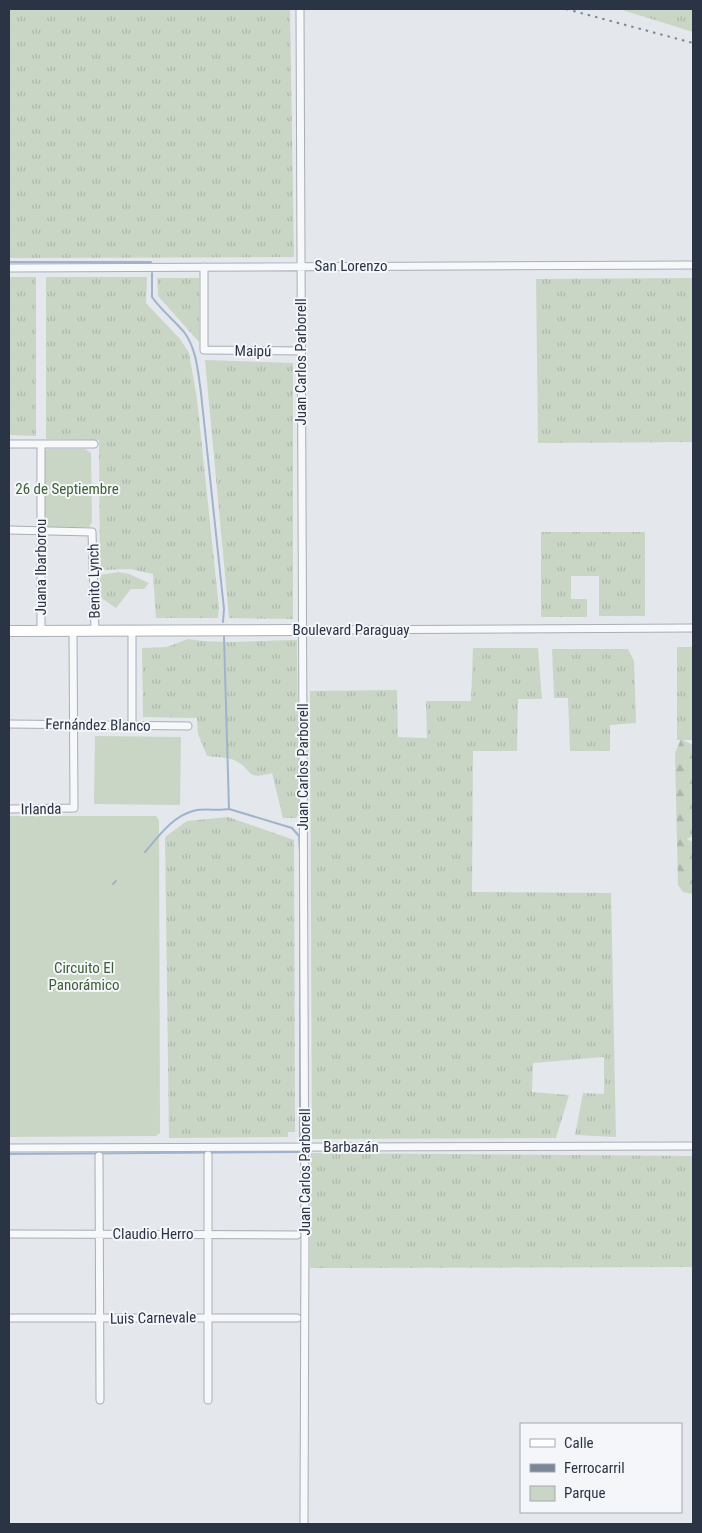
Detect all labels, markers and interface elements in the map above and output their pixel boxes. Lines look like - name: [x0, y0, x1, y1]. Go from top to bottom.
- street label: San Lorenzo: [314, 257, 388, 275]
- street label: Juan Carlos Parborell: [292, 298, 310, 426]
- street label: Maipú: [235, 342, 271, 360]
- park label: 26 de Septiembre: [15, 480, 119, 498]
- street label: Juana Ibarborou: [32, 519, 50, 615]
- street label: Benito Lynch: [84, 543, 104, 619]
- street label: Boulevard Paraguay: [292, 621, 410, 639]
- street label: Juan Carlos Parborell: [294, 703, 312, 831]
- street label: Fernández Blanco: [45, 715, 151, 735]
- street label: Irlanda: [20, 800, 62, 818]
- park label: Circuito El Panorámico: [49, 959, 119, 994]
- street label: Juan Carlos Parborell: [296, 1108, 314, 1236]
- street label: Barbazán: [323, 1138, 379, 1156]
- street label: Claudio Herro: [112, 1225, 194, 1243]
- street label: Luis Carnevale: [110, 1308, 196, 1328]
- legend: [520, 1423, 682, 1513]
- text: Calle: [564, 1434, 594, 1452]
- text: Ferrocarril: [564, 1459, 625, 1477]
- text: Parque: [564, 1484, 606, 1502]

